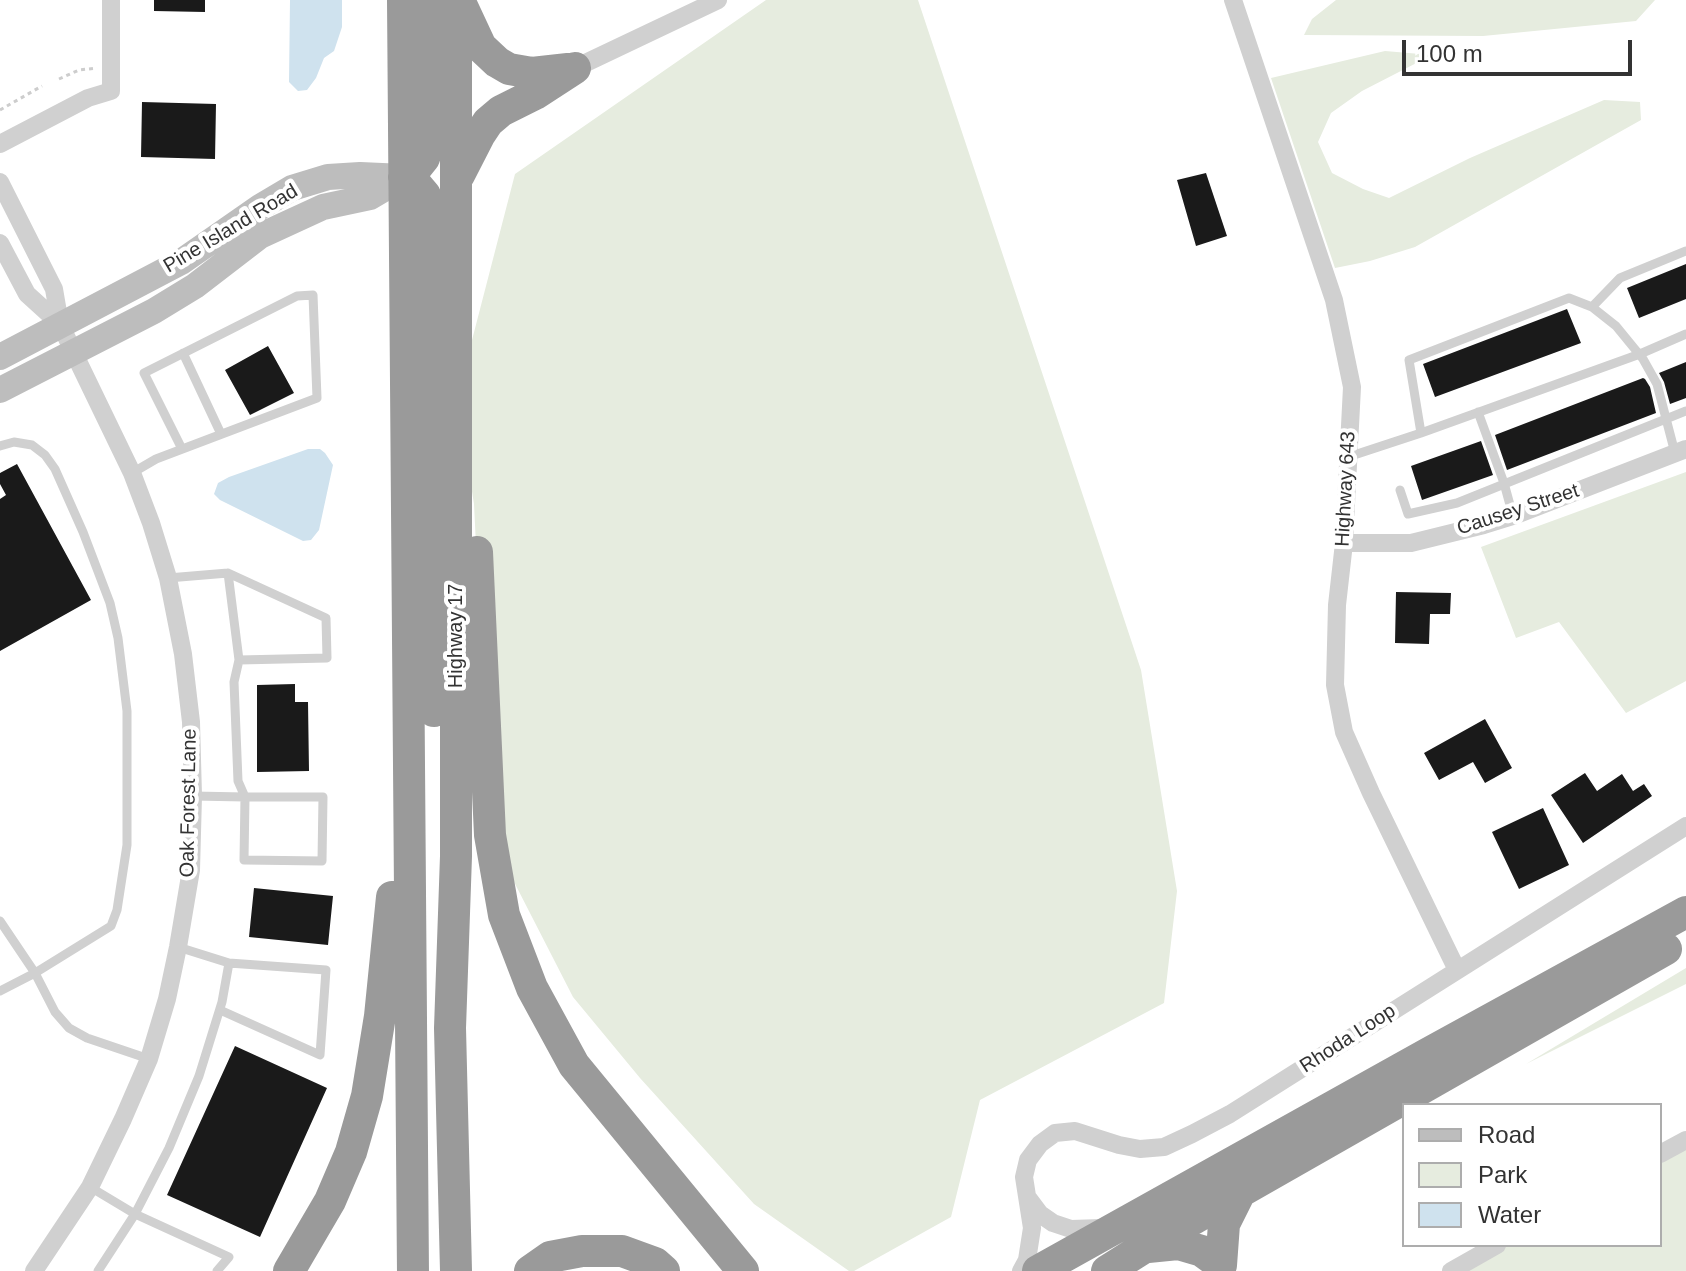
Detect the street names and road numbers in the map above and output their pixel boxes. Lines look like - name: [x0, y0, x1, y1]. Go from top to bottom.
- street label: Pine Island Road: [160, 179, 302, 279]
- street label: Highway 643: [1331, 431, 1361, 547]
- street label: Causey Street: [1454, 479, 1582, 541]
- street label: Highway 17: [444, 584, 468, 688]
- street label: Oak Forest Lane: [176, 728, 202, 878]
- street label: Rhoda Loop: [1296, 999, 1400, 1079]

